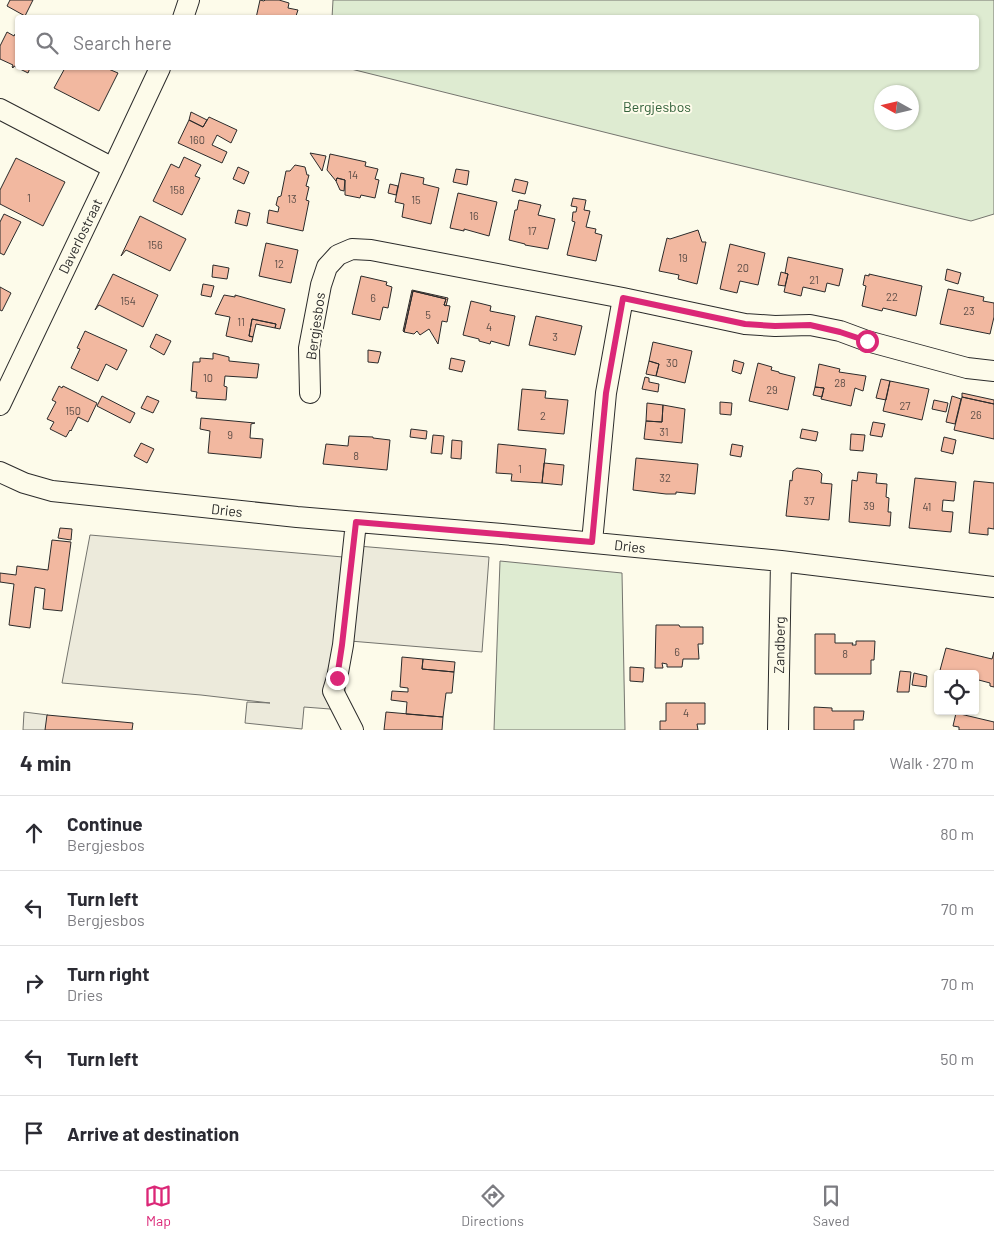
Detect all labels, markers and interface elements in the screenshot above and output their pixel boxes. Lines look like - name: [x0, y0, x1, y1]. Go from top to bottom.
- search box: [15, 15, 979, 70]
- icon: search: [33, 29, 61, 57]
- text: Search here: [73, 31, 172, 54]
- north arrow: [874, 85, 919, 130]
- park label: Bergjesbos: [623, 98, 691, 115]
- house number: 160: [189, 133, 205, 146]
- house number: 14: [348, 168, 358, 181]
- house number: 158: [169, 183, 185, 196]
- house number: 1: [27, 191, 31, 204]
- house number: 13: [287, 192, 297, 205]
- house number: 15: [411, 193, 421, 206]
- street label: Daverlostraat: [54, 196, 106, 276]
- house number: 16: [469, 209, 479, 222]
- house number: 17: [527, 224, 537, 237]
- house number: 156: [147, 238, 163, 251]
- house number: 19: [678, 251, 688, 264]
- house number: 12: [274, 257, 284, 270]
- house number: 20: [737, 261, 749, 274]
- house number: 21: [809, 273, 819, 286]
- house number: 22: [886, 290, 898, 303]
- street label: Bergjesbos: [302, 291, 328, 361]
- house number: 6: [370, 291, 376, 304]
- house number: 154: [120, 294, 136, 307]
- house number: 23: [963, 304, 975, 317]
- house number: 5: [425, 308, 431, 321]
- house number: 11: [237, 315, 245, 328]
- house number: 4: [486, 320, 492, 333]
- house number: 3: [552, 330, 558, 343]
- route start: [856, 330, 879, 353]
- house number: 30: [666, 356, 678, 369]
- house number: 10: [203, 371, 213, 384]
- house number: 28: [834, 376, 846, 389]
- house number: 29: [766, 383, 778, 396]
- house number: 27: [899, 399, 911, 412]
- house number: 150: [65, 404, 81, 417]
- house number: 26: [970, 408, 982, 421]
- house number: 2: [540, 409, 546, 422]
- house number: 31: [659, 425, 669, 438]
- house number: 9: [227, 428, 233, 441]
- house number: 8: [353, 449, 359, 462]
- house number: 1: [518, 462, 522, 475]
- house number: 32: [659, 471, 671, 484]
- house number: 37: [804, 494, 814, 507]
- house number: 39: [863, 499, 875, 512]
- street label: Dries: [211, 500, 244, 520]
- house number: 41: [923, 500, 931, 513]
- street label: Dries: [614, 536, 647, 556]
- street label: Zandberg: [770, 616, 788, 674]
- house number: 6: [674, 645, 680, 658]
- house number: 8: [842, 647, 848, 660]
- route end: [326, 667, 349, 690]
- map controls: [934, 670, 979, 715]
- button: locate: [934, 670, 979, 715]
- house number: 4: [683, 706, 689, 719]
- text: 4 min: [20, 750, 71, 775]
- text: Walk · 270 m: [889, 753, 974, 772]
- text: Continue: [67, 812, 143, 835]
- icon: ahead: [20, 819, 48, 847]
- text: 80 m: [940, 824, 974, 843]
- text: Bergjesbos: [67, 835, 145, 854]
- text: Turn left: [67, 887, 138, 910]
- icon: left: [20, 894, 48, 922]
- text: 70 m: [941, 899, 974, 918]
- text: Bergjesbos: [67, 910, 145, 929]
- text: Turn right: [67, 962, 149, 985]
- icon: right: [20, 969, 48, 997]
- text: 70 m: [941, 974, 974, 993]
- text: Dries: [67, 985, 103, 1004]
- icon: left: [20, 1044, 48, 1072]
- text: Turn left: [67, 1047, 138, 1070]
- text: 50 m: [940, 1049, 974, 1068]
- icon: arrive: [20, 1119, 48, 1147]
- text: Arrive at destination: [67, 1122, 239, 1145]
- tab: Map: [144, 1182, 172, 1229]
- tab: Directions: [461, 1182, 524, 1229]
- tab: Saved: [813, 1182, 850, 1229]

